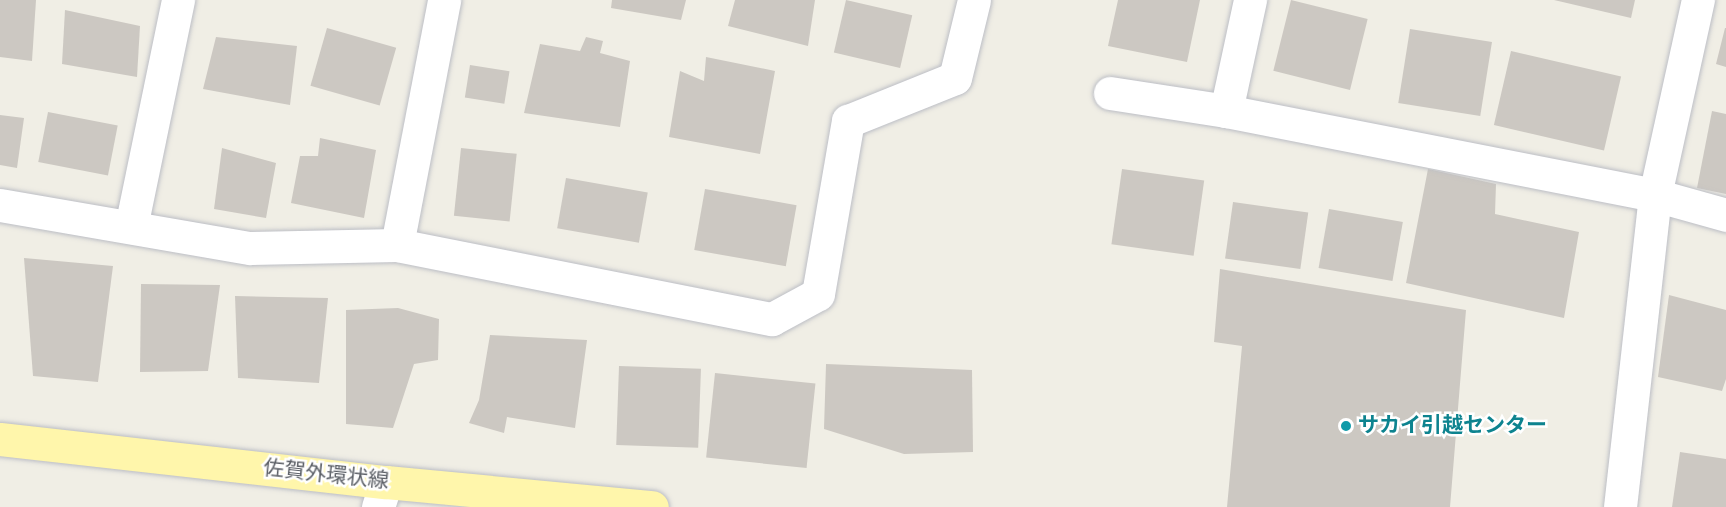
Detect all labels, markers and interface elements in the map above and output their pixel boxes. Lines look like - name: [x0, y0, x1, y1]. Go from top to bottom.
- place label: サカイ引越センター: [1358, 413, 1547, 439]
- marker: サカイ引越センター: [1339, 419, 1353, 433]
- street label: 佐賀外環状線: [262, 456, 390, 494]

